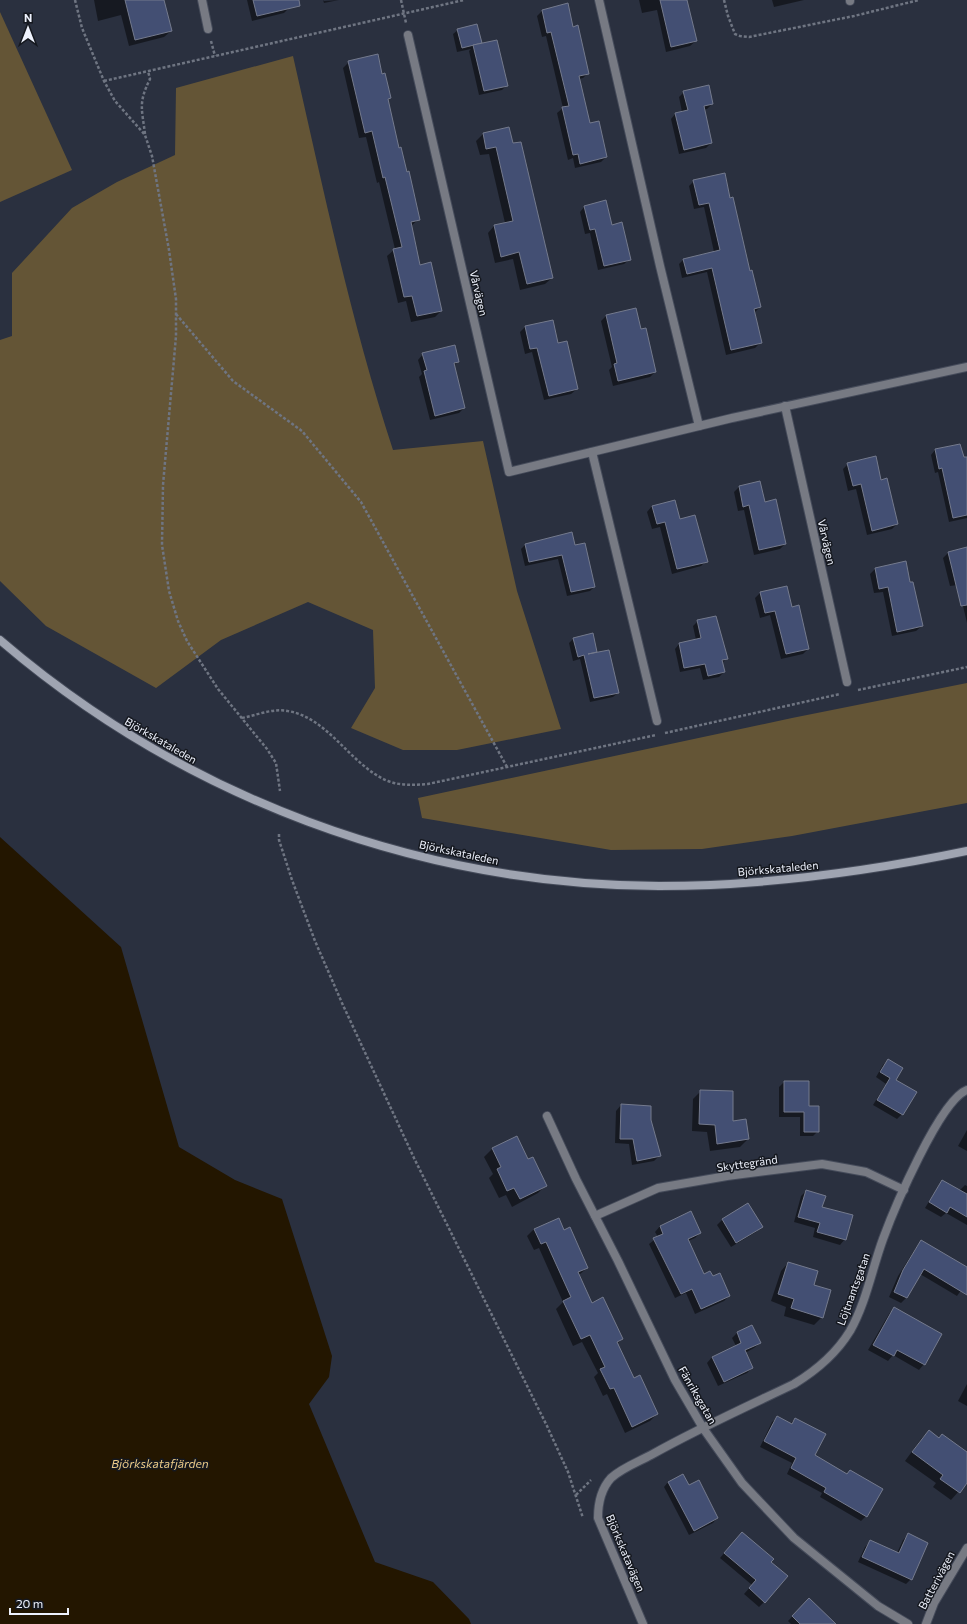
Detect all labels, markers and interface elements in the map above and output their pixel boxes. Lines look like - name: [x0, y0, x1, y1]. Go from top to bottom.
- north arrow: [8, 8, 48, 48]
- text: N: [24, 11, 32, 24]
- street label: Vårvägen: [467, 269, 491, 317]
- street label: Vårvägen: [815, 518, 839, 566]
- street label: Björkskataleden: [123, 714, 199, 766]
- street label: Björkskataleden: [418, 837, 500, 867]
- street label: Björkskataleden: [737, 858, 819, 878]
- street label: Skyttegränd: [716, 1152, 778, 1174]
- street label: Löjtnantsgatan: [834, 1251, 872, 1327]
- street label: Fänriksgatan: [676, 1364, 720, 1426]
- water label: Björkskatafjärden: [111, 1456, 209, 1470]
- street label: Björkskatavägen: [604, 1512, 648, 1594]
- street label: Batterivägen: [915, 1549, 957, 1611]
- scale bar: [10, 1590, 68, 1616]
- text: 20 m: [16, 1596, 43, 1610]

